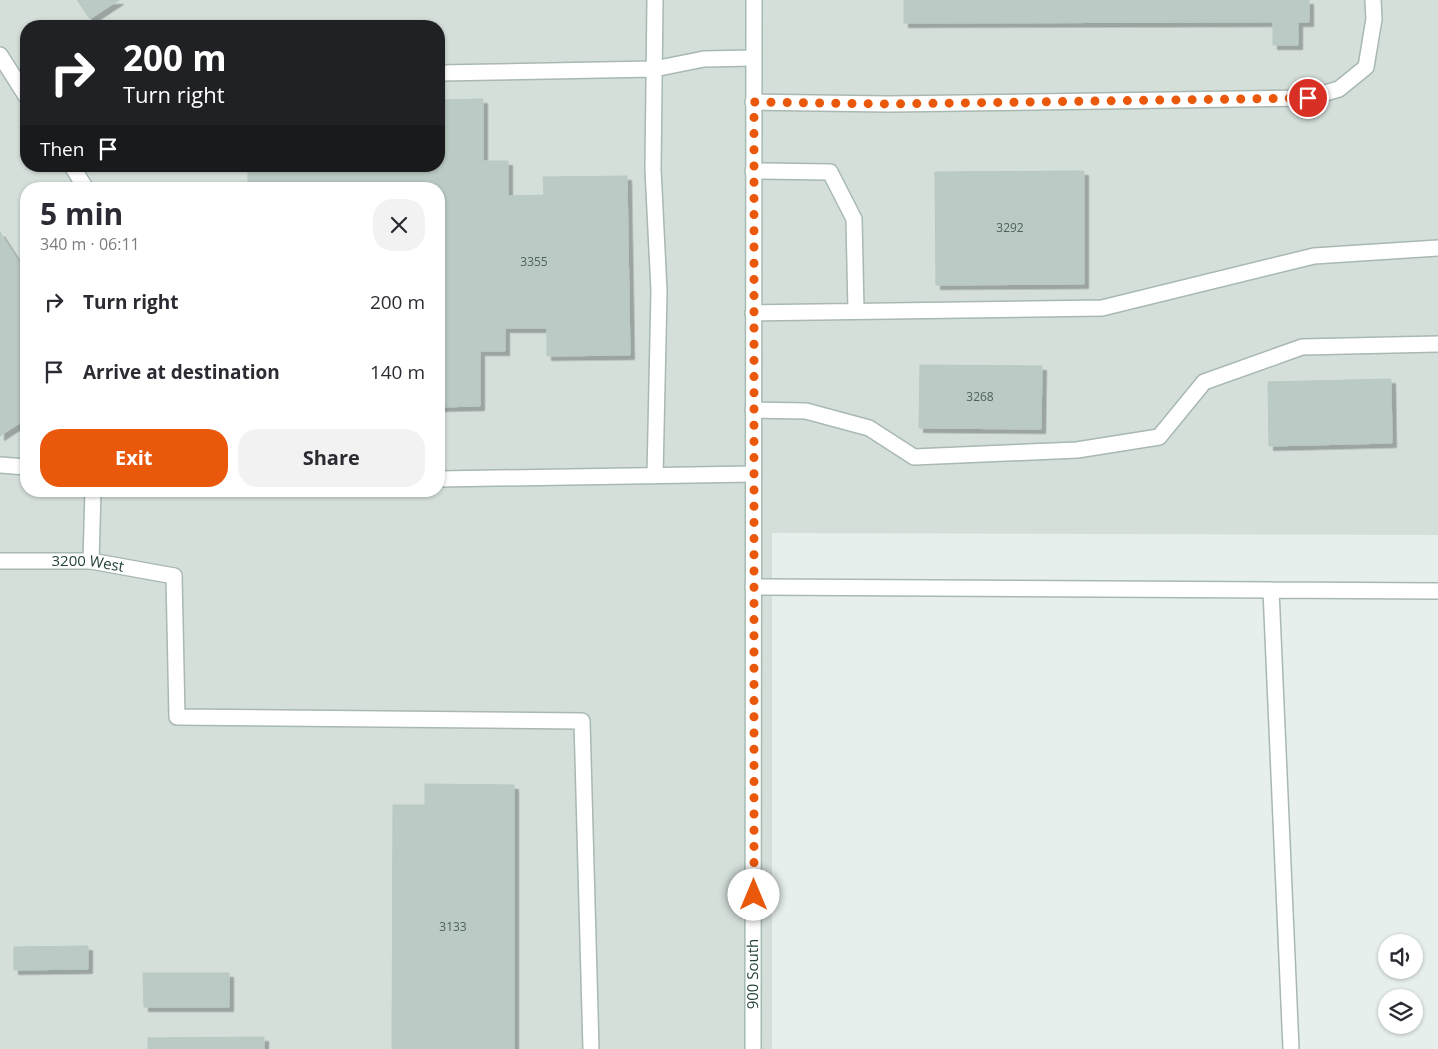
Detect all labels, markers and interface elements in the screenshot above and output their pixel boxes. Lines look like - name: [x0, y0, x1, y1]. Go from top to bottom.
- text: 200 m: [123, 34, 227, 81]
- icon: right: [40, 40, 105, 105]
- pin: [1287, 77, 1329, 119]
- text: Turn right: [123, 79, 225, 109]
- icon: arrive: [1294, 84, 1322, 112]
- icon: arrive: [94, 135, 122, 163]
- text: Then: [40, 136, 84, 162]
- text: 5 min: [40, 193, 123, 234]
- button: close: [373, 199, 425, 251]
- house number: 3292: [996, 219, 1024, 236]
- text: 340 m · 06:11: [40, 233, 140, 255]
- house number: 3355: [520, 253, 548, 270]
- icon: right: [40, 288, 68, 316]
- text: Turn right: [83, 289, 178, 315]
- text: 200 m: [370, 289, 425, 315]
- icon: arrive: [40, 358, 68, 386]
- text: Arrive at destination: [83, 359, 280, 385]
- text: 140 m: [370, 359, 425, 385]
- house number: 3268: [966, 388, 994, 405]
- button: Exit: [40, 429, 228, 487]
- button: Share: [238, 429, 425, 487]
- street label: 3200 West: [51, 550, 126, 576]
- position arrow: [727, 868, 779, 920]
- house number: 3133: [439, 918, 467, 935]
- map controls: [1378, 934, 1423, 1034]
- button: sound: [1378, 934, 1423, 979]
- street label: 900 South: [742, 939, 762, 1009]
- button: layers: [1378, 989, 1423, 1034]

